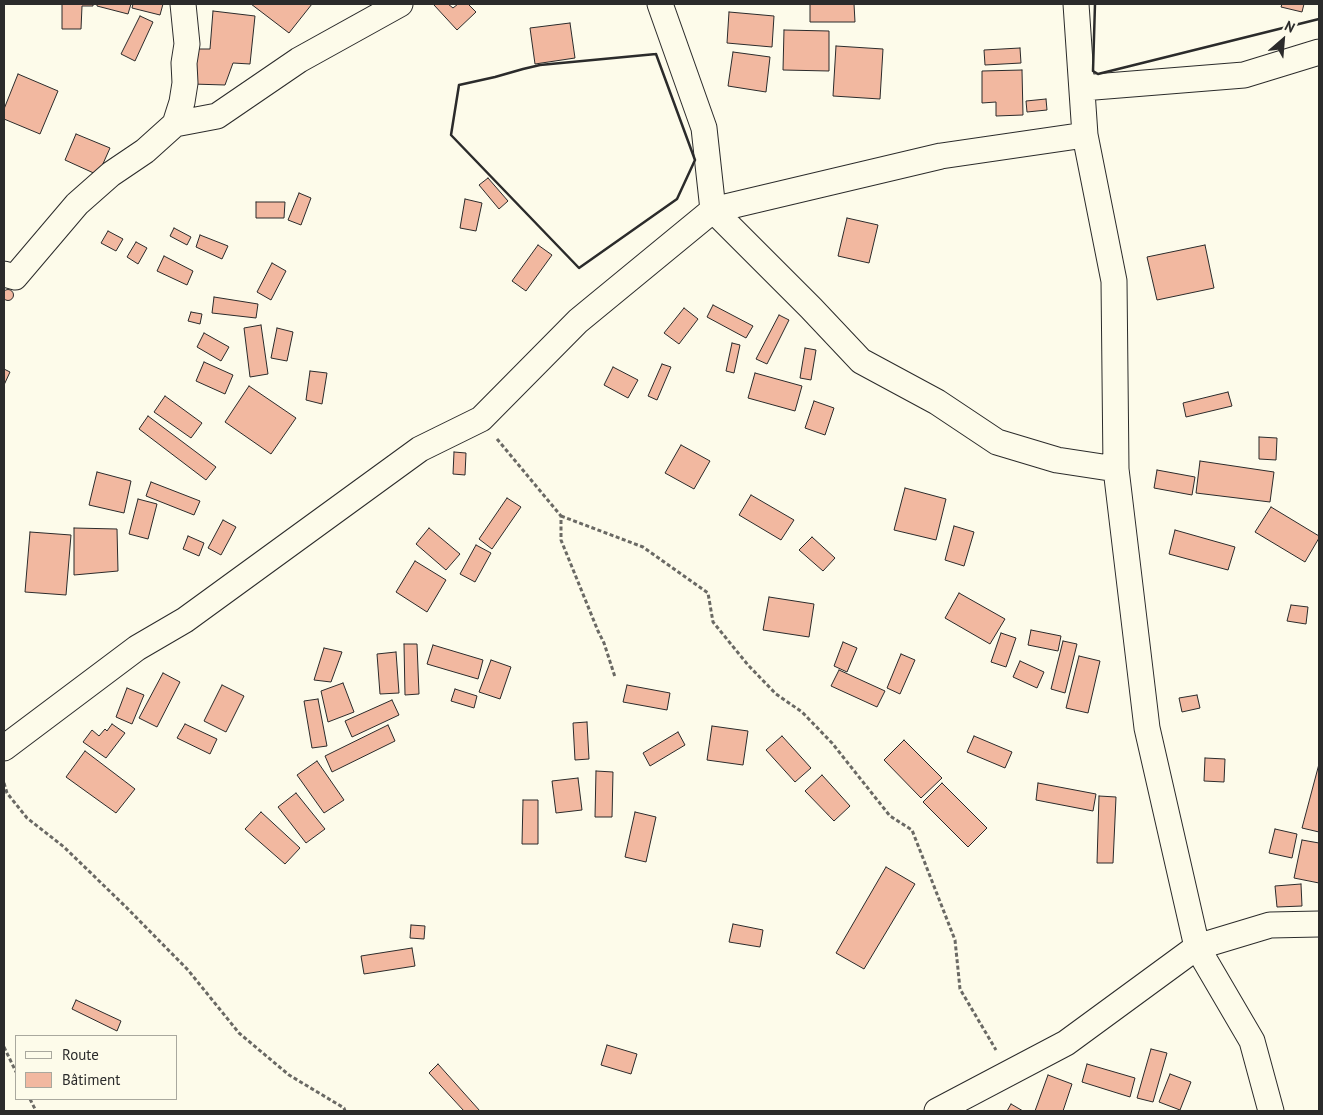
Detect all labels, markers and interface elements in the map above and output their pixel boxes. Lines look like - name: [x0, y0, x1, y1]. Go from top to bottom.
- north arrow: [1258, 15, 1308, 65]
- text: N: [1282, 17, 1298, 37]
- legend: [15, 1035, 178, 1100]
- text: Route: [62, 1045, 99, 1064]
- text: Bâtiment: [62, 1070, 120, 1089]

